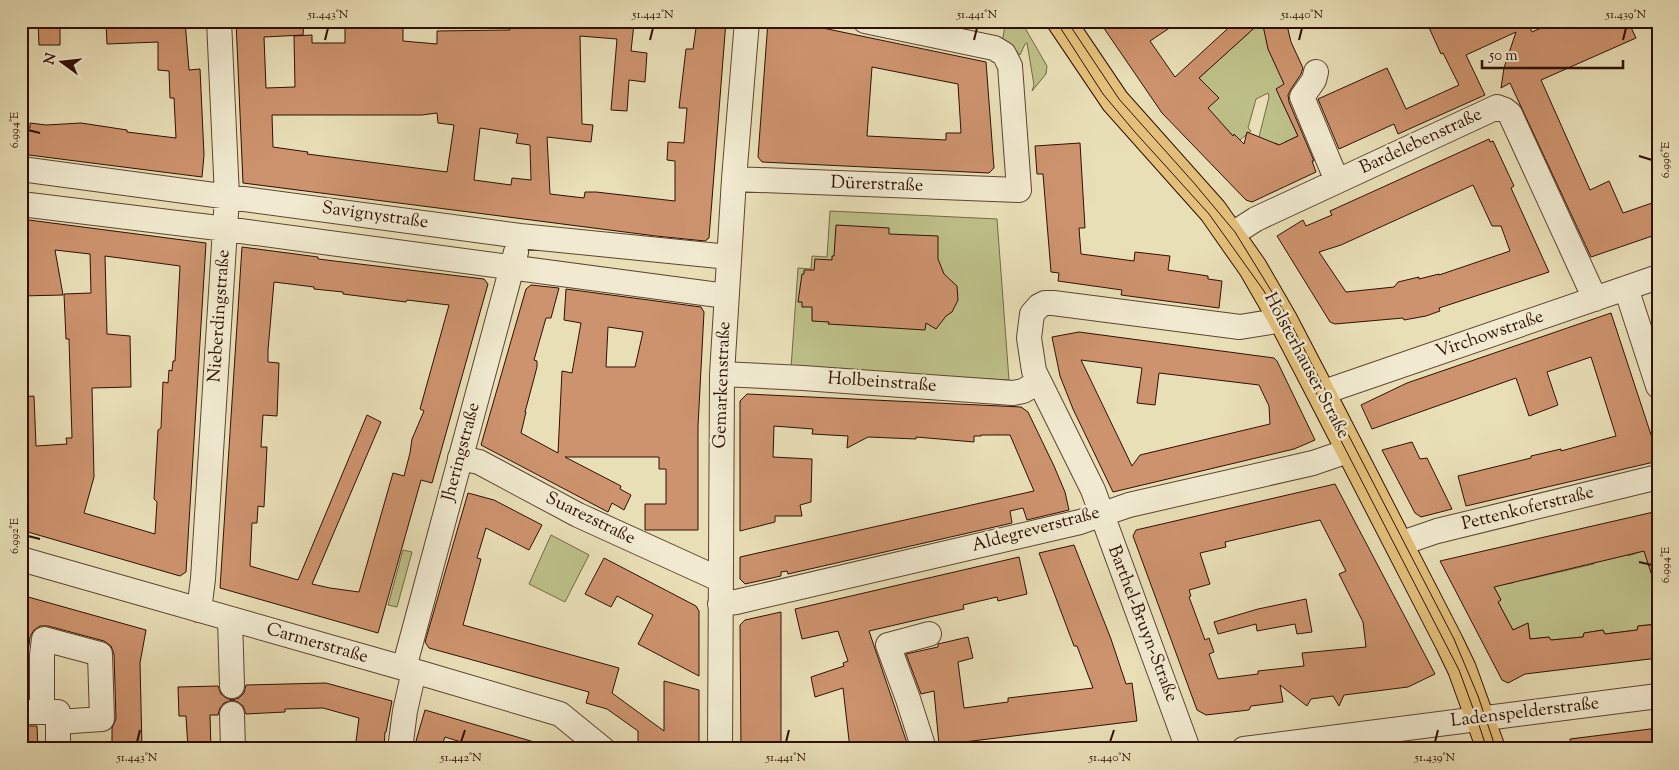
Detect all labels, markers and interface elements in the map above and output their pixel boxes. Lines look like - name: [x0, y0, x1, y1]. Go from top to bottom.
- text: 51.443°N: [307, 6, 349, 24]
- text: 51.442°N: [631, 6, 674, 24]
- text: 51.441°N: [956, 6, 997, 24]
- text: 51.440°N: [1280, 6, 1323, 24]
- text: 51.439°N: [1605, 6, 1647, 24]
- north arrow: [38, 38, 88, 88]
- scale bar: [1482, 38, 1623, 70]
- text: 50 m: [1488, 46, 1518, 67]
- text: N: [40, 51, 62, 67]
- street label: Bardelebenstraße: [1355, 102, 1487, 182]
- text: 6.994°E: [6, 111, 24, 148]
- text: 6.996°E: [1657, 141, 1675, 178]
- street label: Dürerstraße: [830, 170, 924, 200]
- street label: Savignystraße: [320, 196, 430, 236]
- street label: Nieberdingstraße: [202, 249, 238, 383]
- street label: Holsterhauser Straße: [1256, 288, 1356, 444]
- street label: Virchowstraße: [1433, 304, 1547, 366]
- street label: Gemarkenstraße: [708, 321, 738, 449]
- street label: Holbeinstraße: [827, 366, 937, 400]
- street label: Jheringstraße: [436, 400, 488, 505]
- street label: Pettenkoferstraße: [1459, 480, 1597, 538]
- street label: Suarezstraße: [541, 486, 639, 552]
- street label: Aldegreverstraße: [969, 500, 1103, 560]
- text: 6.992°E: [6, 517, 24, 554]
- street label: Barthel-Bruyn-Straße: [1100, 542, 1184, 706]
- text: 6.994°E: [1657, 546, 1675, 583]
- street label: Carmerstraße: [263, 617, 371, 671]
- street label: Ladenspelderstraße: [1449, 691, 1601, 735]
- text: 51.443°N: [116, 749, 158, 767]
- text: 51.442°N: [439, 749, 482, 767]
- text: 51.441°N: [765, 749, 806, 767]
- text: 51.440°N: [1088, 749, 1131, 767]
- text: 51.439°N: [1414, 749, 1456, 767]

